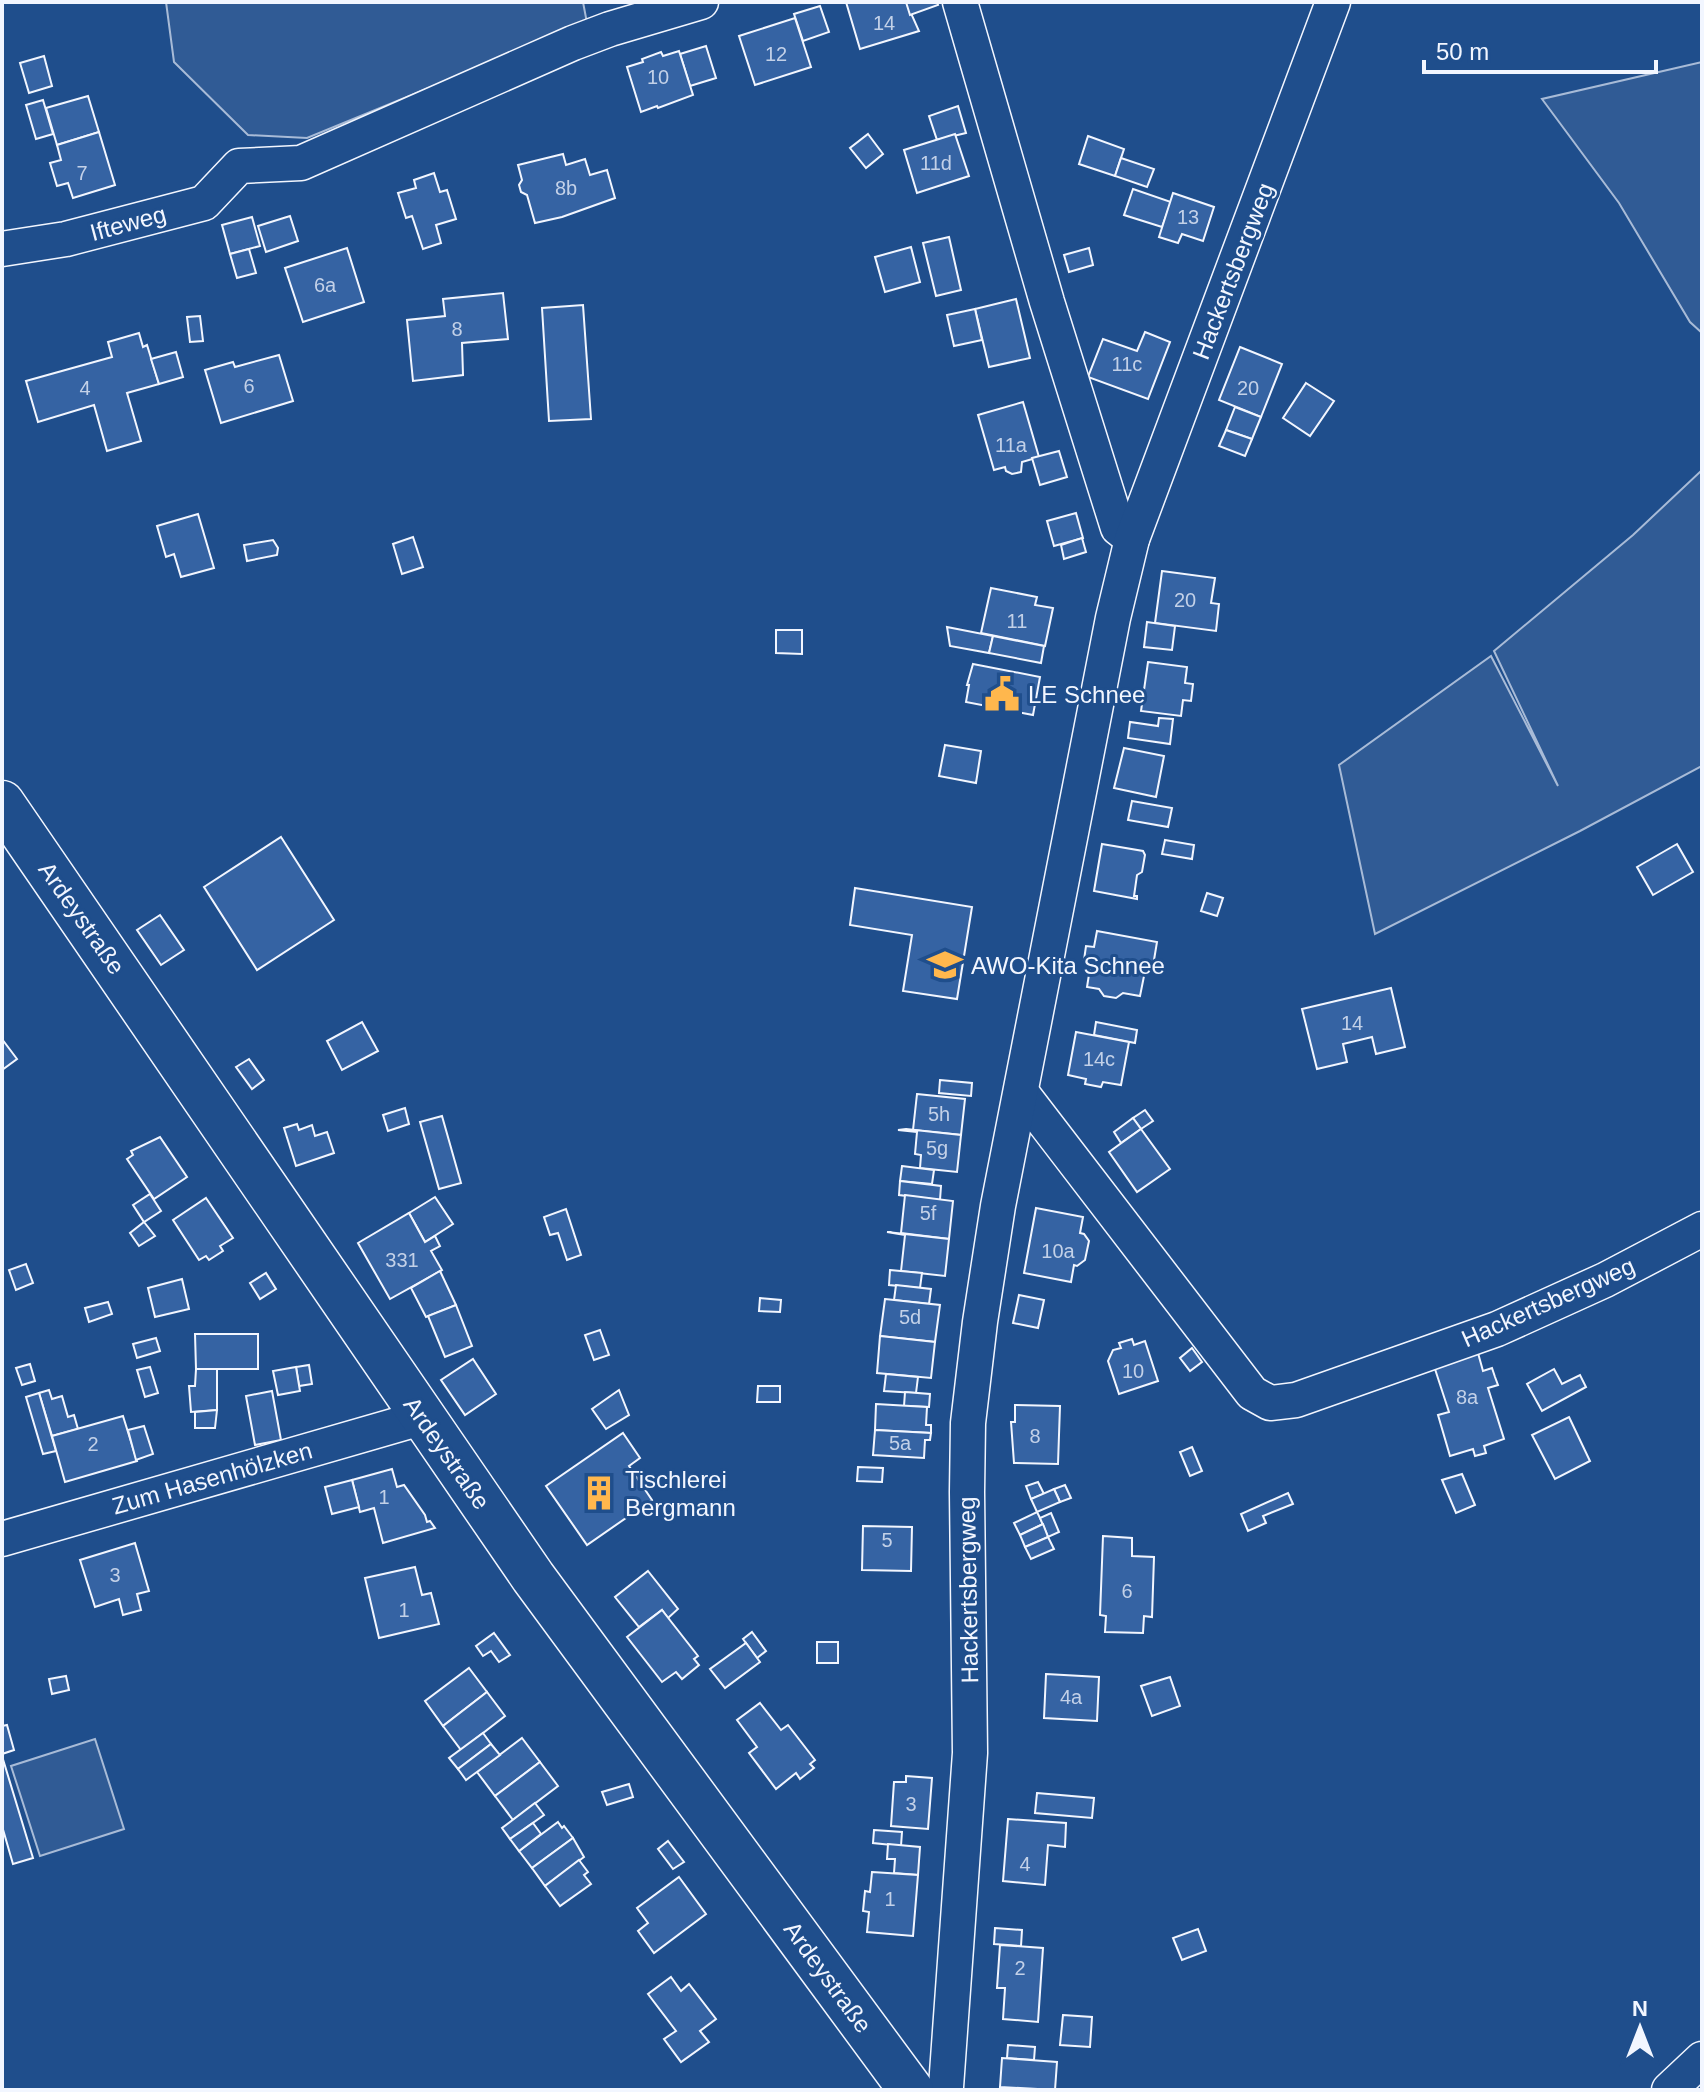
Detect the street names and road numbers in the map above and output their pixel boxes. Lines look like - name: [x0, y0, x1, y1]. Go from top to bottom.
- street label: Hackertsbergweg: [1187, 179, 1279, 363]
- street label: Ifteweg: [87, 200, 169, 246]
- street label: Ardeystraße: [33, 857, 131, 979]
- street label: Hackertsbergweg: [1457, 1252, 1639, 1352]
- street label: Ardeystraße: [398, 1392, 496, 1514]
- street label: Zum Hasenhölzken: [109, 1437, 315, 1519]
- street label: Hackertsbergweg: [953, 1496, 983, 1684]
- street label: Ardeystraße: [779, 1916, 877, 2038]

